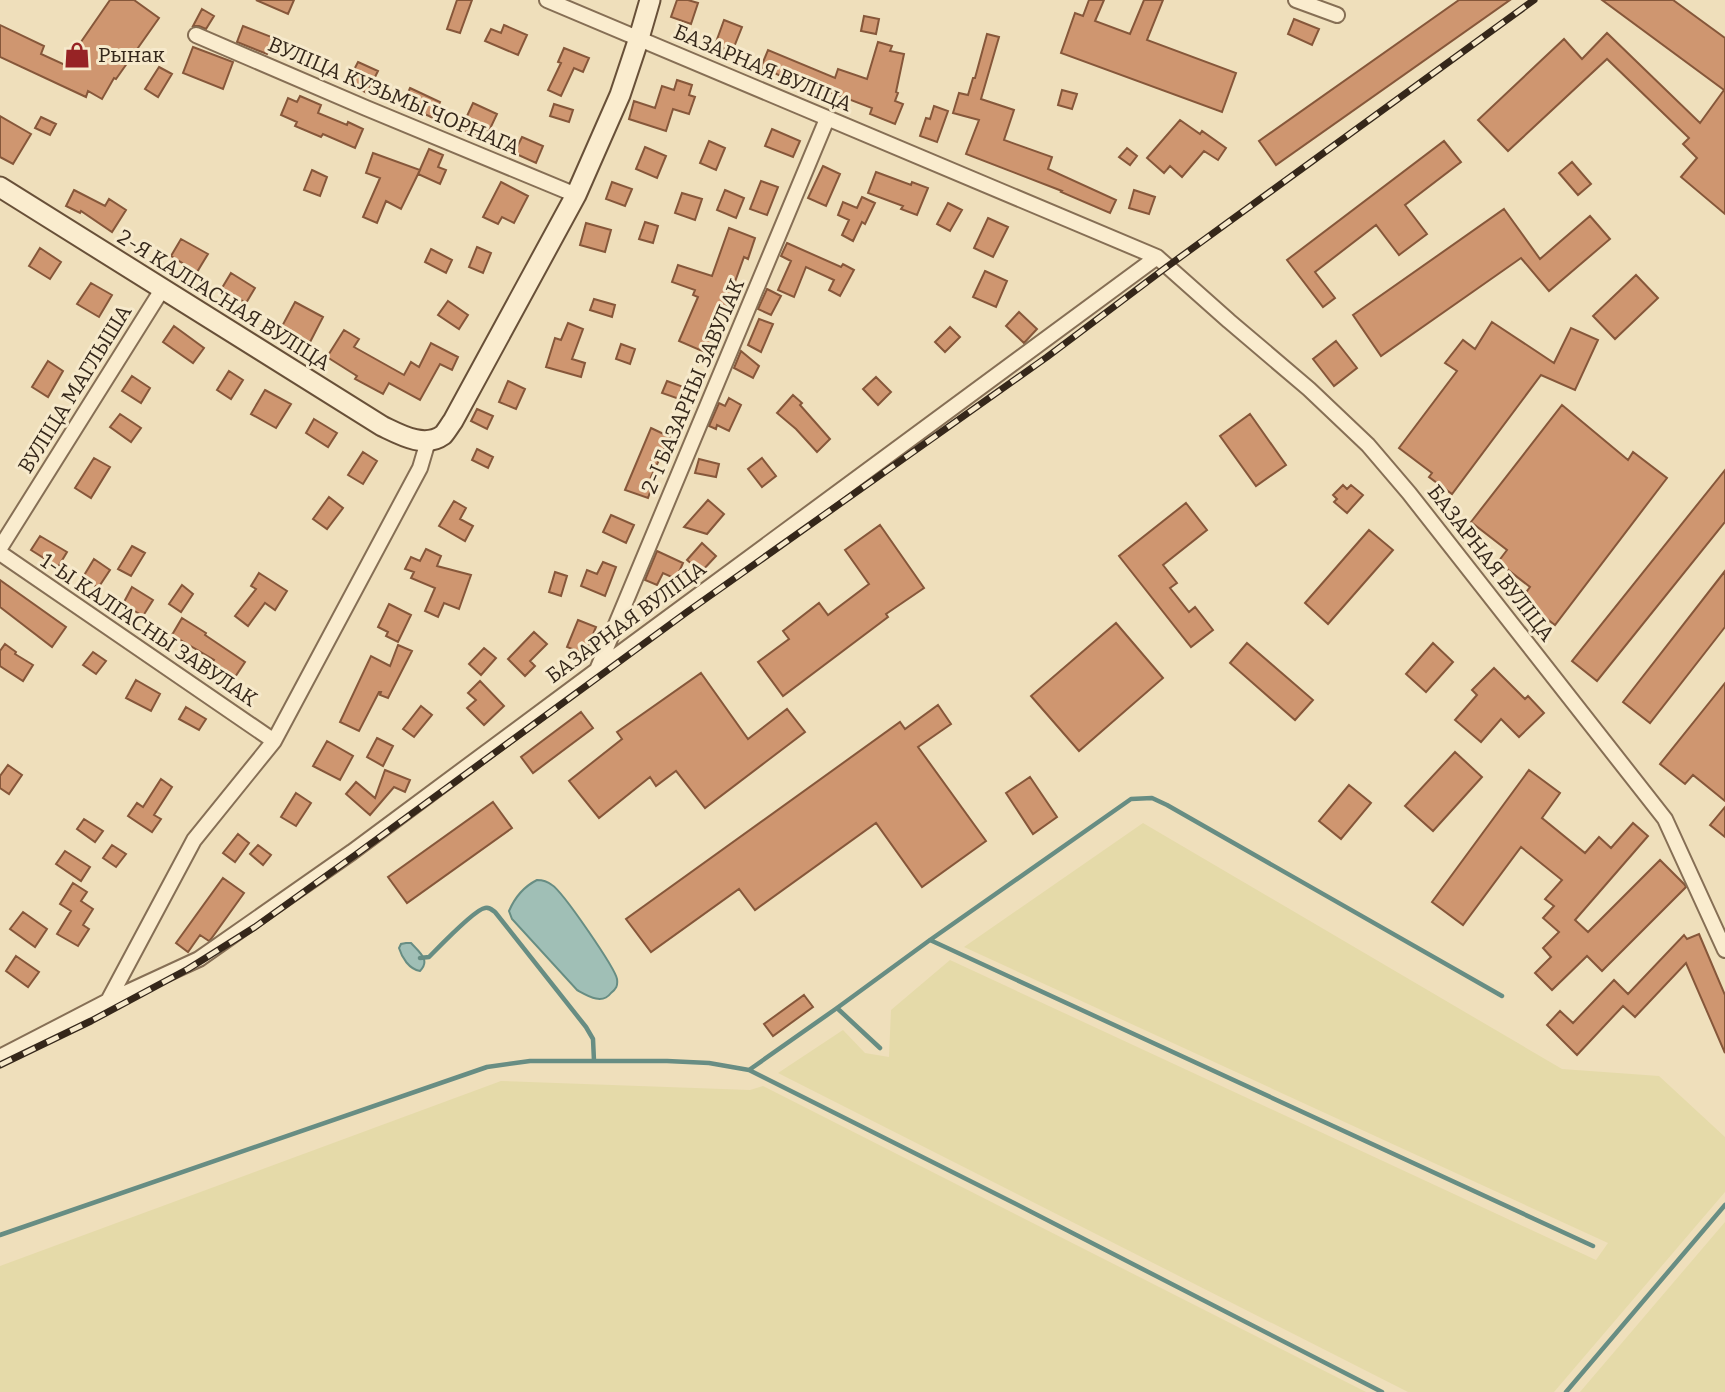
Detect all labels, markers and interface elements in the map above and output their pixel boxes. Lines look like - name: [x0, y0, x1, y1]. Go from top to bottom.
- street label: БАЗАРНАЯ ВУЛІЦА: [670, 19, 856, 117]
- street label: ВУЛІЦА КУЗЬМЫ ЧОРНАГА: [264, 31, 524, 161]
- shop icon: Рынак: [62, 40, 92, 70]
- place label: Рынак: [98, 42, 165, 68]
- street label: 2-Я КАЛГАСНАЯ ВУЛІЦА: [113, 224, 335, 376]
- street label: 2-І БАЗАРНЫ ЗАВУЛАК: [636, 275, 750, 497]
- street label: ВУЛІЦА МАГЛЫША: [13, 300, 137, 478]
- street label: БАЗАРНАЯ ВУЛІЦА: [1422, 480, 1560, 646]
- street label: 1-Ы КАЛГАСНЫ ЗАВУЛАК: [36, 548, 262, 712]
- street label: БАЗАРНАЯ ВУЛІЦА: [541, 555, 711, 689]

